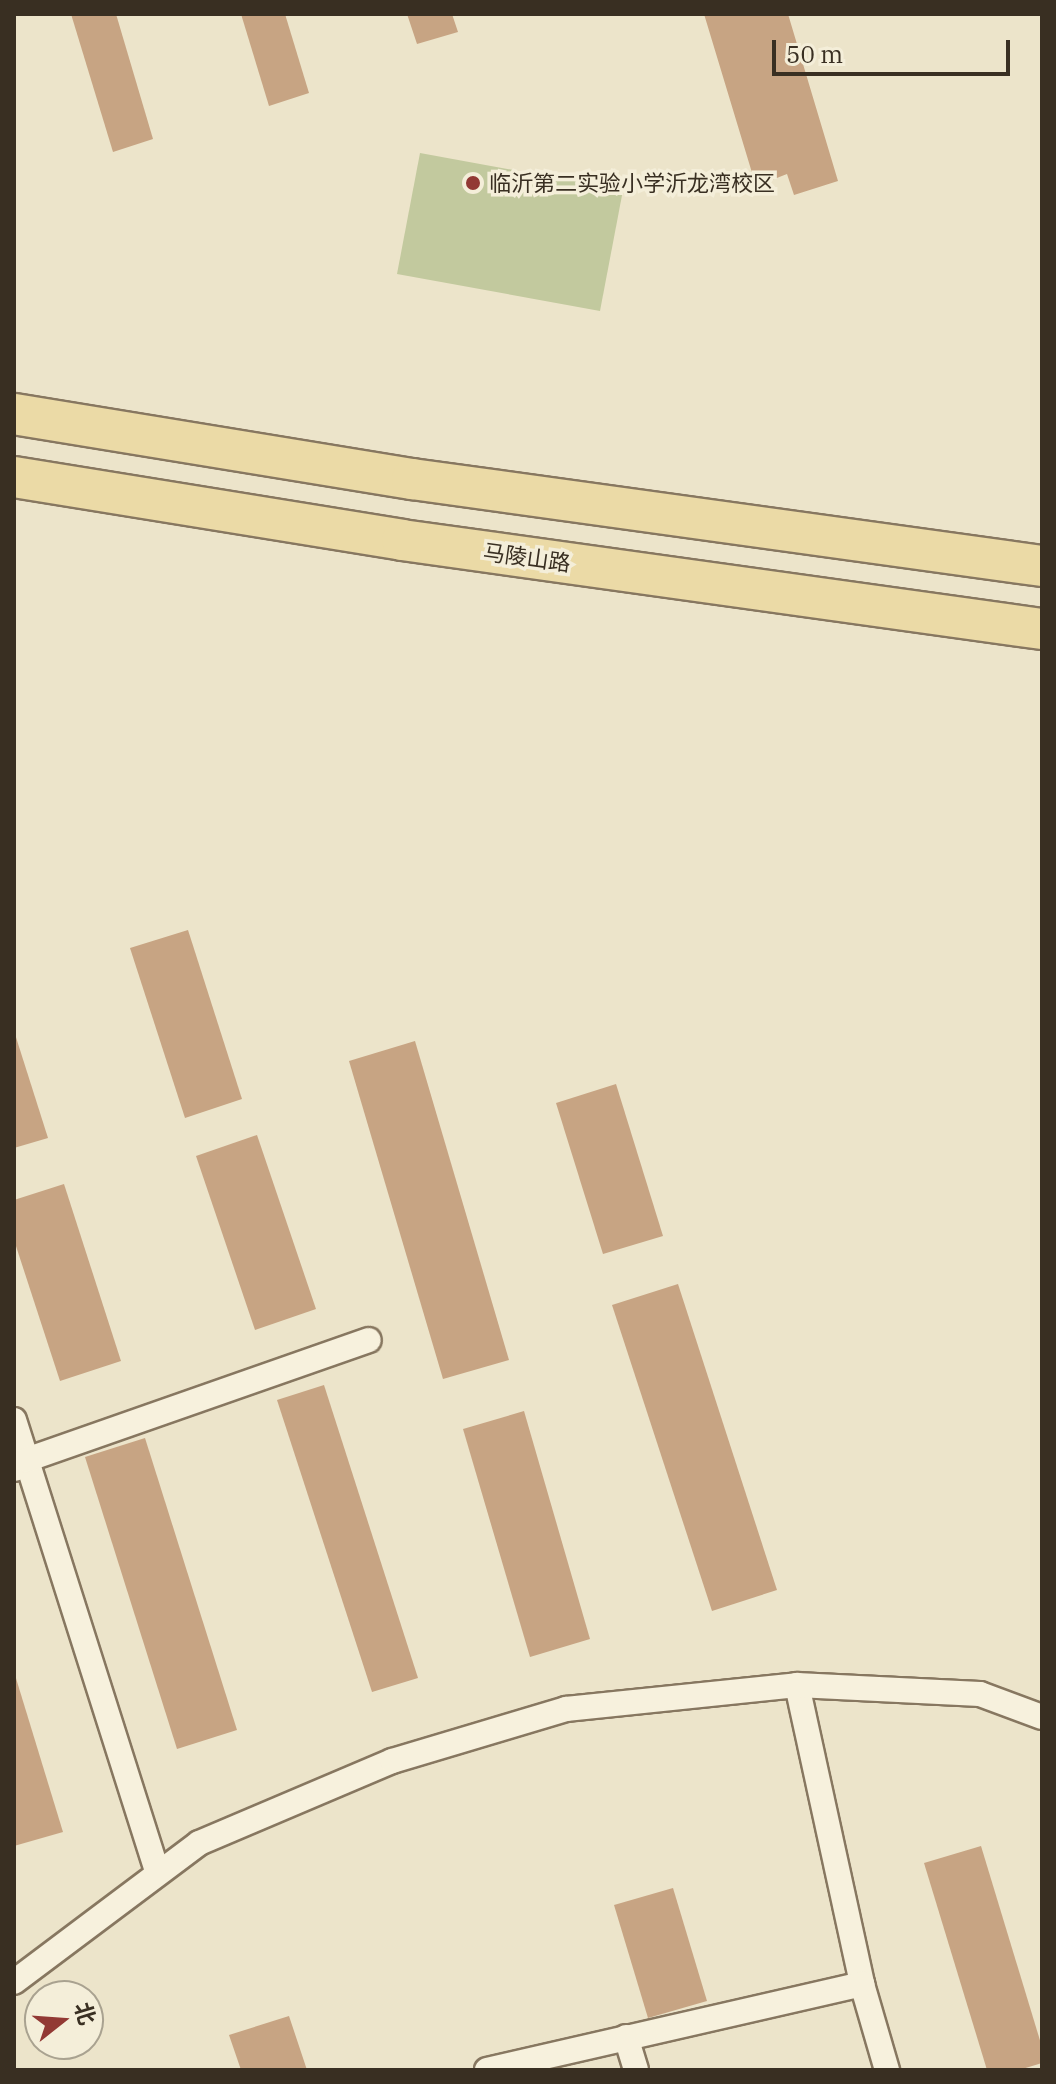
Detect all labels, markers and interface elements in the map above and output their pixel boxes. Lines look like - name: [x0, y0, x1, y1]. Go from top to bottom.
- scale bar: [776, 24, 1014, 74]
- text: 50 m: [786, 38, 843, 70]
- place label: 临沂第二实验小学沂龙湾校区: [489, 170, 775, 196]
- marker: 临沂第二实验小学沂龙湾校区: [464, 174, 482, 192]
- street label: 马陵山路: [482, 538, 572, 576]
- north arrow: [24, 1980, 104, 2060]
- text: 北: [68, 1999, 103, 2028]

